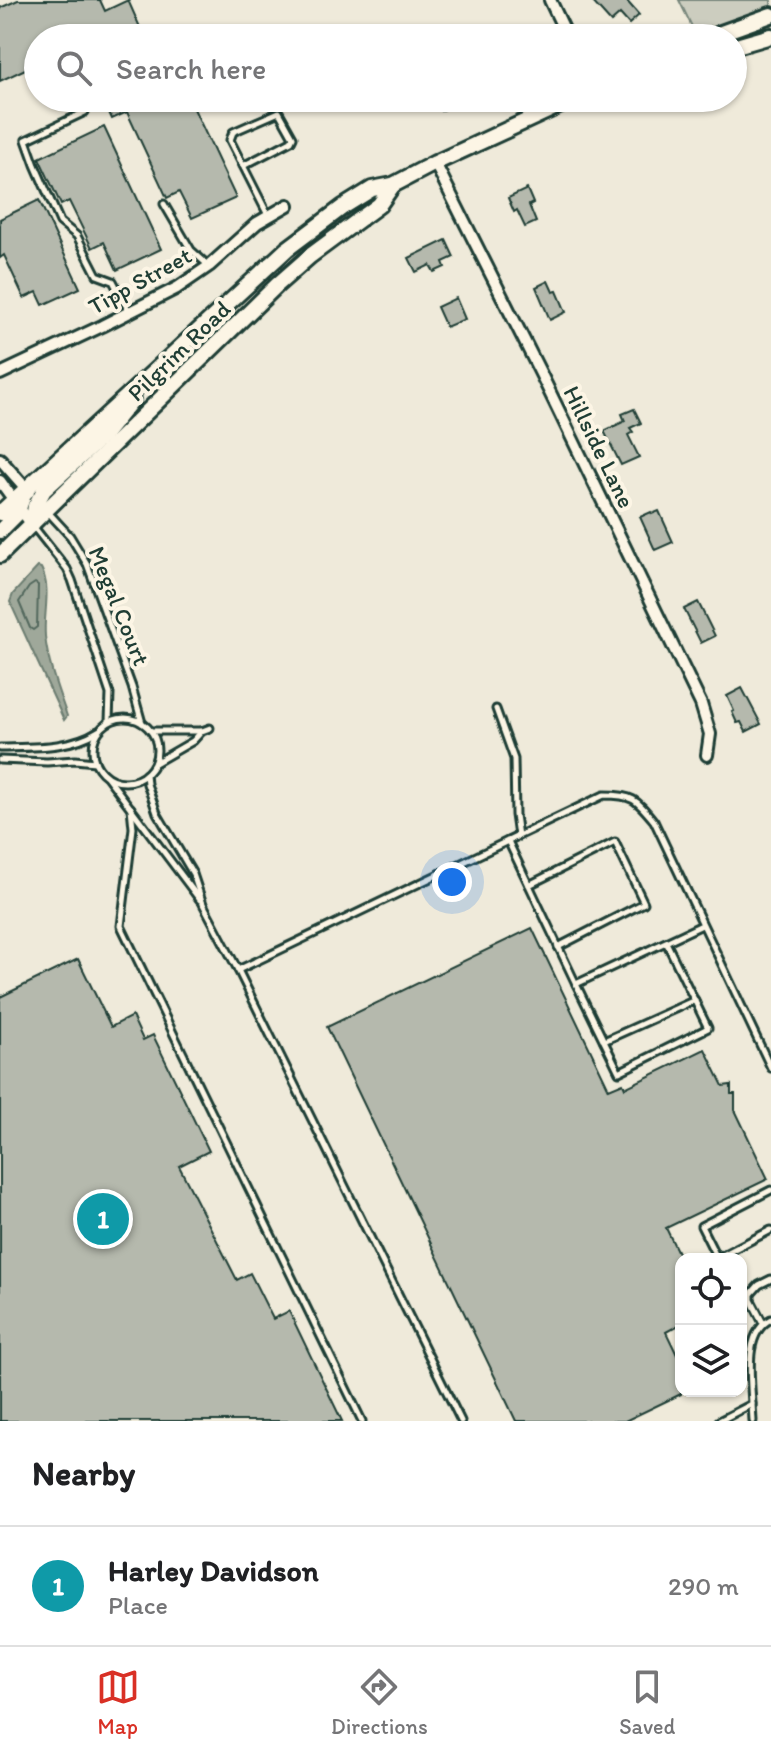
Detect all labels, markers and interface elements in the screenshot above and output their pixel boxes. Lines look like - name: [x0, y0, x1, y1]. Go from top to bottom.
- search box: [24, 24, 747, 112]
- icon: search: [52, 46, 96, 90]
- text: Search here: [116, 50, 266, 87]
- street label: Tipp Street: [83, 240, 196, 321]
- street label: Pilgrim Road: [121, 294, 236, 407]
- street label: Hillside Lane: [557, 381, 641, 513]
- street label: Megal Court: [82, 542, 157, 670]
- your location: [432, 862, 472, 902]
- pin: 1: [77, 1189, 129, 1249]
- map controls: [675, 1253, 747, 1397]
- button: locate: [675, 1253, 747, 1325]
- button: layers: [675, 1325, 747, 1397]
- text: Nearby: [32, 1453, 135, 1494]
- text: Harley Davidson: [108, 1552, 319, 1589]
- text: 1: [52, 1570, 64, 1602]
- text: 290 m: [668, 1570, 739, 1602]
- text: Place: [108, 1589, 168, 1621]
- tab: Map: [96, 1665, 140, 1740]
- tab: Directions: [331, 1665, 428, 1740]
- tab: Saved: [619, 1665, 675, 1740]

